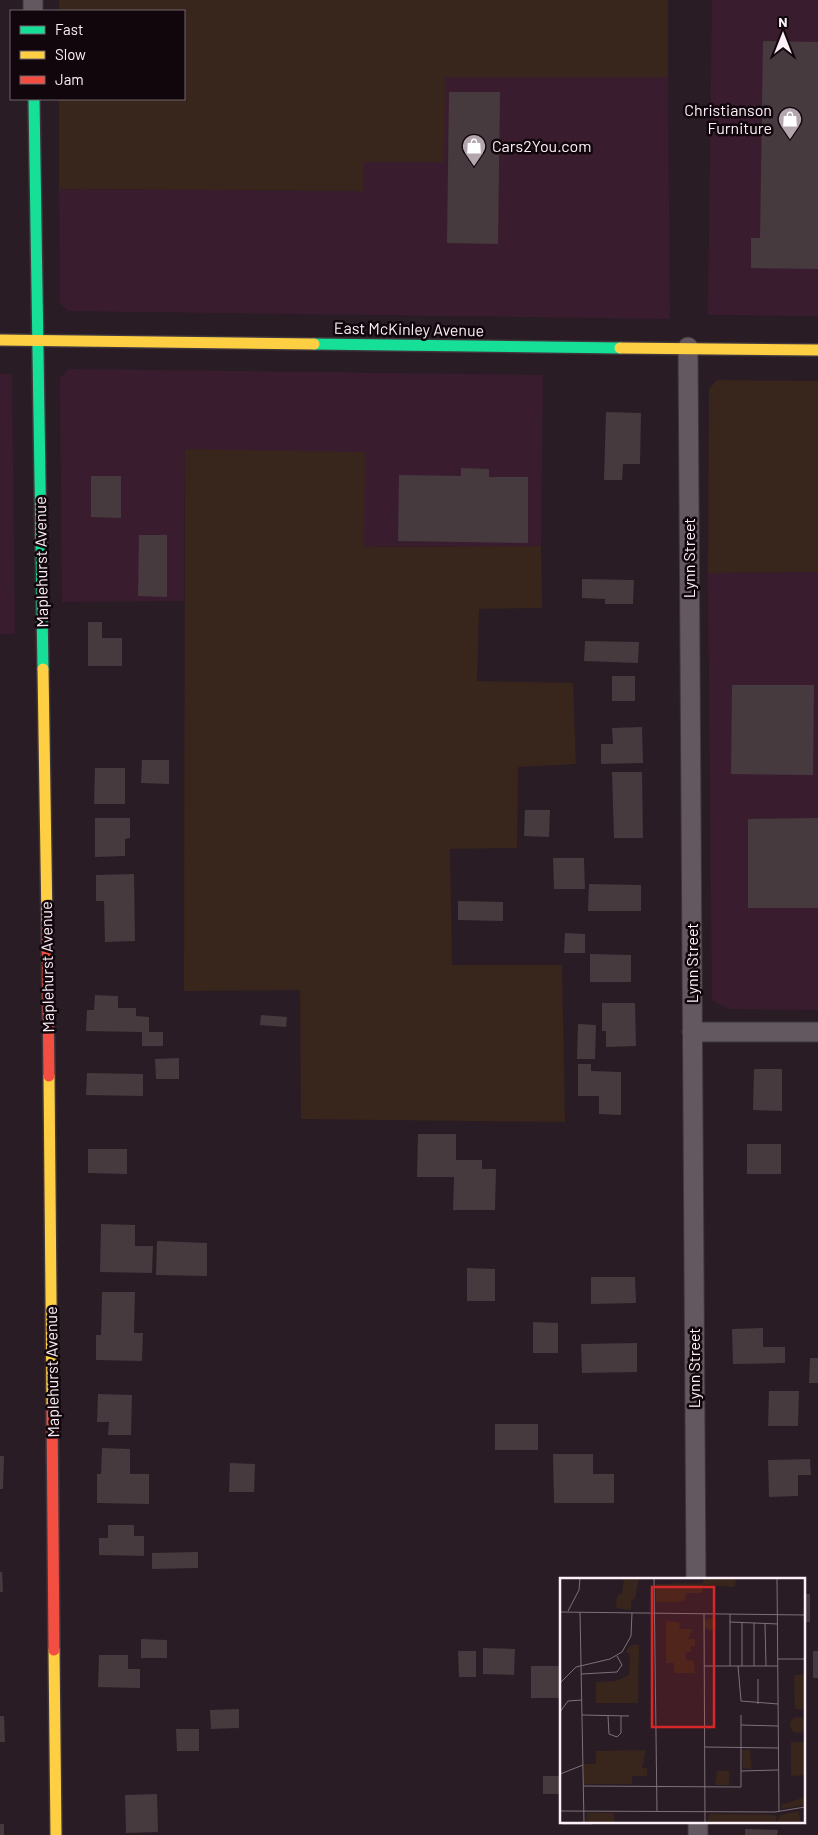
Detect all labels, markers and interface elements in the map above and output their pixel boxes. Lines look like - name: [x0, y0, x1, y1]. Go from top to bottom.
- legend: [10, 10, 185, 100]
- north arrow: [758, 10, 808, 60]
- text: N: [778, 13, 788, 30]
- text: Fast: [55, 20, 83, 38]
- text: Slow: [55, 45, 86, 63]
- text: Jam: [55, 70, 84, 88]
- place label: Christianson Furniture: [684, 100, 772, 137]
- shop icon: Christianson Furniture: [777, 106, 803, 140]
- shop icon: Cars2You.com: [461, 133, 487, 167]
- place label: Cars2You.com: [492, 136, 592, 155]
- street label: East McKinley Avenue: [334, 318, 484, 339]
- street label: Maplehurst Avenue: [30, 496, 51, 628]
- street label: Lynn Street: [679, 518, 698, 598]
- street label: Maplehurst Avenue: [36, 901, 57, 1033]
- street label: Lynn Street: [682, 923, 701, 1003]
- street label: Maplehurst Avenue: [41, 1306, 62, 1438]
- street label: Lynn Street: [684, 1328, 703, 1408]
- inset map: [560, 1578, 806, 1822]

